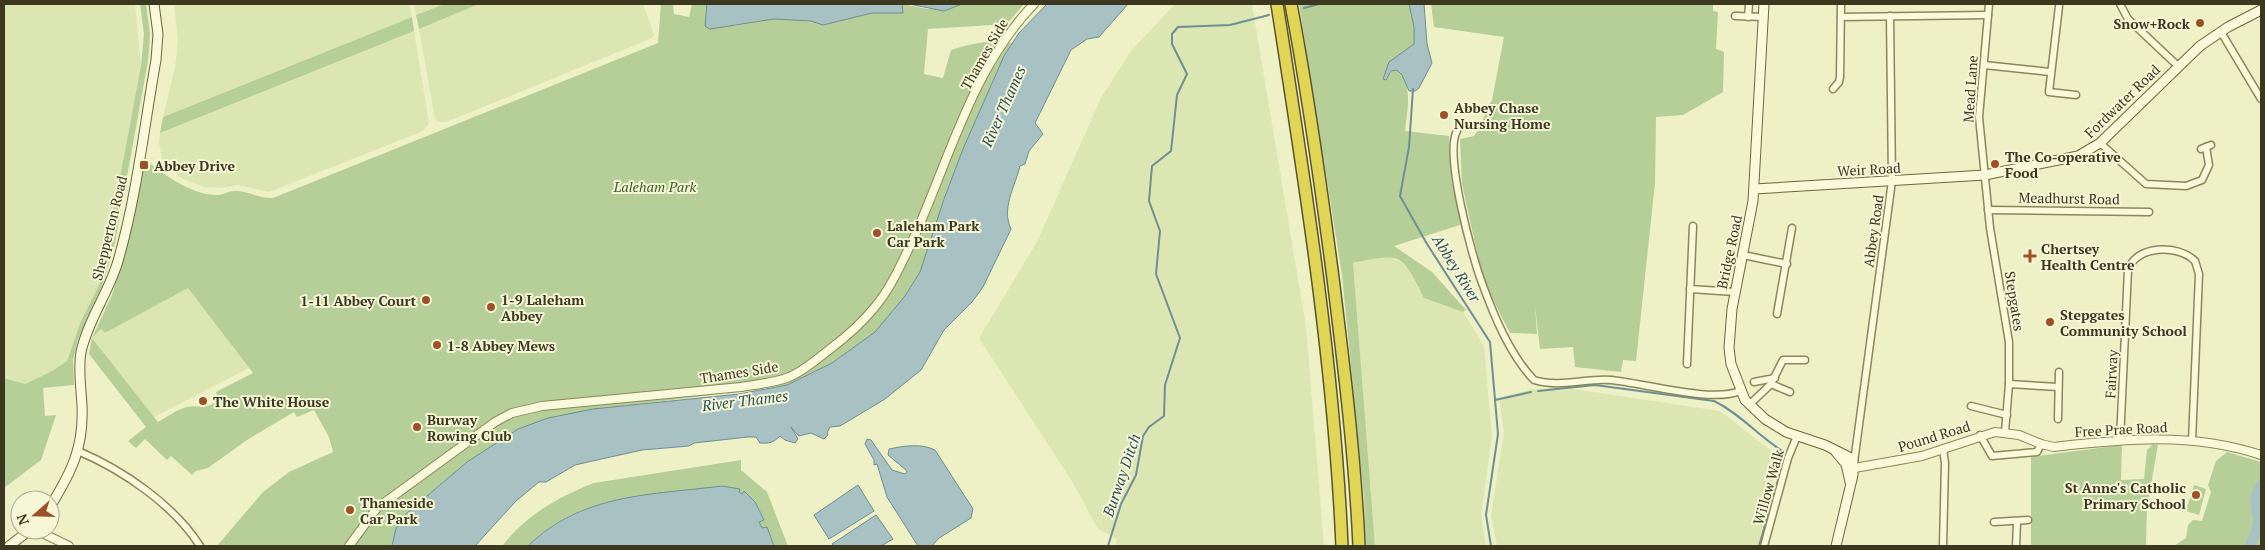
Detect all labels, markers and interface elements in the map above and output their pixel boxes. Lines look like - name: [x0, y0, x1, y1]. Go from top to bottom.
- place label: Snow+Rock: [2113, 14, 2191, 33]
- street label: Thames Side: [956, 15, 1012, 93]
- marker: Snow+Rock: [2194, 17, 2206, 29]
- street label: Mead Lane: [1958, 55, 1982, 123]
- street label: Fordwater Road: [2080, 60, 2164, 142]
- water label: River Thames: [976, 62, 1030, 151]
- place label: Abbey Chase Nursing Home: [1454, 98, 1551, 133]
- marker: Abbey Chase Nursing Home: [1438, 109, 1450, 121]
- place label: The Co-operative Food: [2005, 147, 2121, 182]
- place label: Abbey Drive: [154, 156, 235, 175]
- street label: Weir Road: [1837, 158, 1901, 180]
- marker: The Co-operative Food: [1989, 158, 2001, 170]
- marker: Abbey Drive: [138, 159, 150, 171]
- street label: Shepperton Road: [87, 174, 131, 282]
- park label: Laleham Park: [613, 177, 697, 196]
- street label: Meadhurst Road: [2018, 188, 2120, 208]
- street label: Abbey Road: [1858, 193, 1888, 269]
- street label: Bridge Road: [1712, 213, 1746, 291]
- place label: Laleham Park Car Park: [887, 216, 980, 251]
- marker: Laleham Park Car Park: [871, 227, 883, 239]
- water label: Abbey River: [1428, 230, 1486, 307]
- place label: Chertsey Health Centre: [2041, 239, 2135, 274]
- marker: Chertsey Health Centre: [2023, 249, 2037, 263]
- street label: Stepgates: [2001, 270, 2029, 332]
- place label: 1-9 Laleham Abbey: [501, 290, 584, 325]
- place label: 1-11 Abbey Court: [300, 291, 416, 310]
- marker: 1-11 Abbey Court: [420, 294, 432, 306]
- marker: 1-9 Laleham Abbey: [485, 301, 497, 313]
- place label: Stepgates Community School: [2060, 305, 2187, 340]
- marker: Stepgates Community School: [2044, 316, 2056, 328]
- place label: 1-8 Abbey Mews: [447, 336, 555, 355]
- marker: 1-8 Abbey Mews: [431, 339, 443, 351]
- street label: Fairway: [2100, 348, 2122, 399]
- street label: Thames Side: [698, 356, 780, 388]
- water label: River Thames: [700, 385, 789, 415]
- place label: The White House: [213, 392, 330, 411]
- marker: The White House: [197, 395, 209, 407]
- place label: Burway Rowing Club: [427, 410, 512, 445]
- street label: Pound Road: [1896, 416, 1973, 456]
- street label: Free Prae Road: [2074, 417, 2168, 441]
- marker: Burway Rowing Club: [411, 421, 423, 433]
- water label: Burway Ditch: [1097, 431, 1145, 520]
- street label: Willow Walk: [1748, 446, 1788, 527]
- place label: St Anne's Catholic Primary School: [2065, 478, 2186, 513]
- marker: St Anne's Catholic Primary School: [2190, 489, 2202, 501]
- north arrow: [10, 490, 60, 540]
- place label: Thameside Car Park: [360, 493, 434, 528]
- marker: Thameside Car Park: [344, 504, 356, 516]
- text: N: [11, 511, 33, 528]

